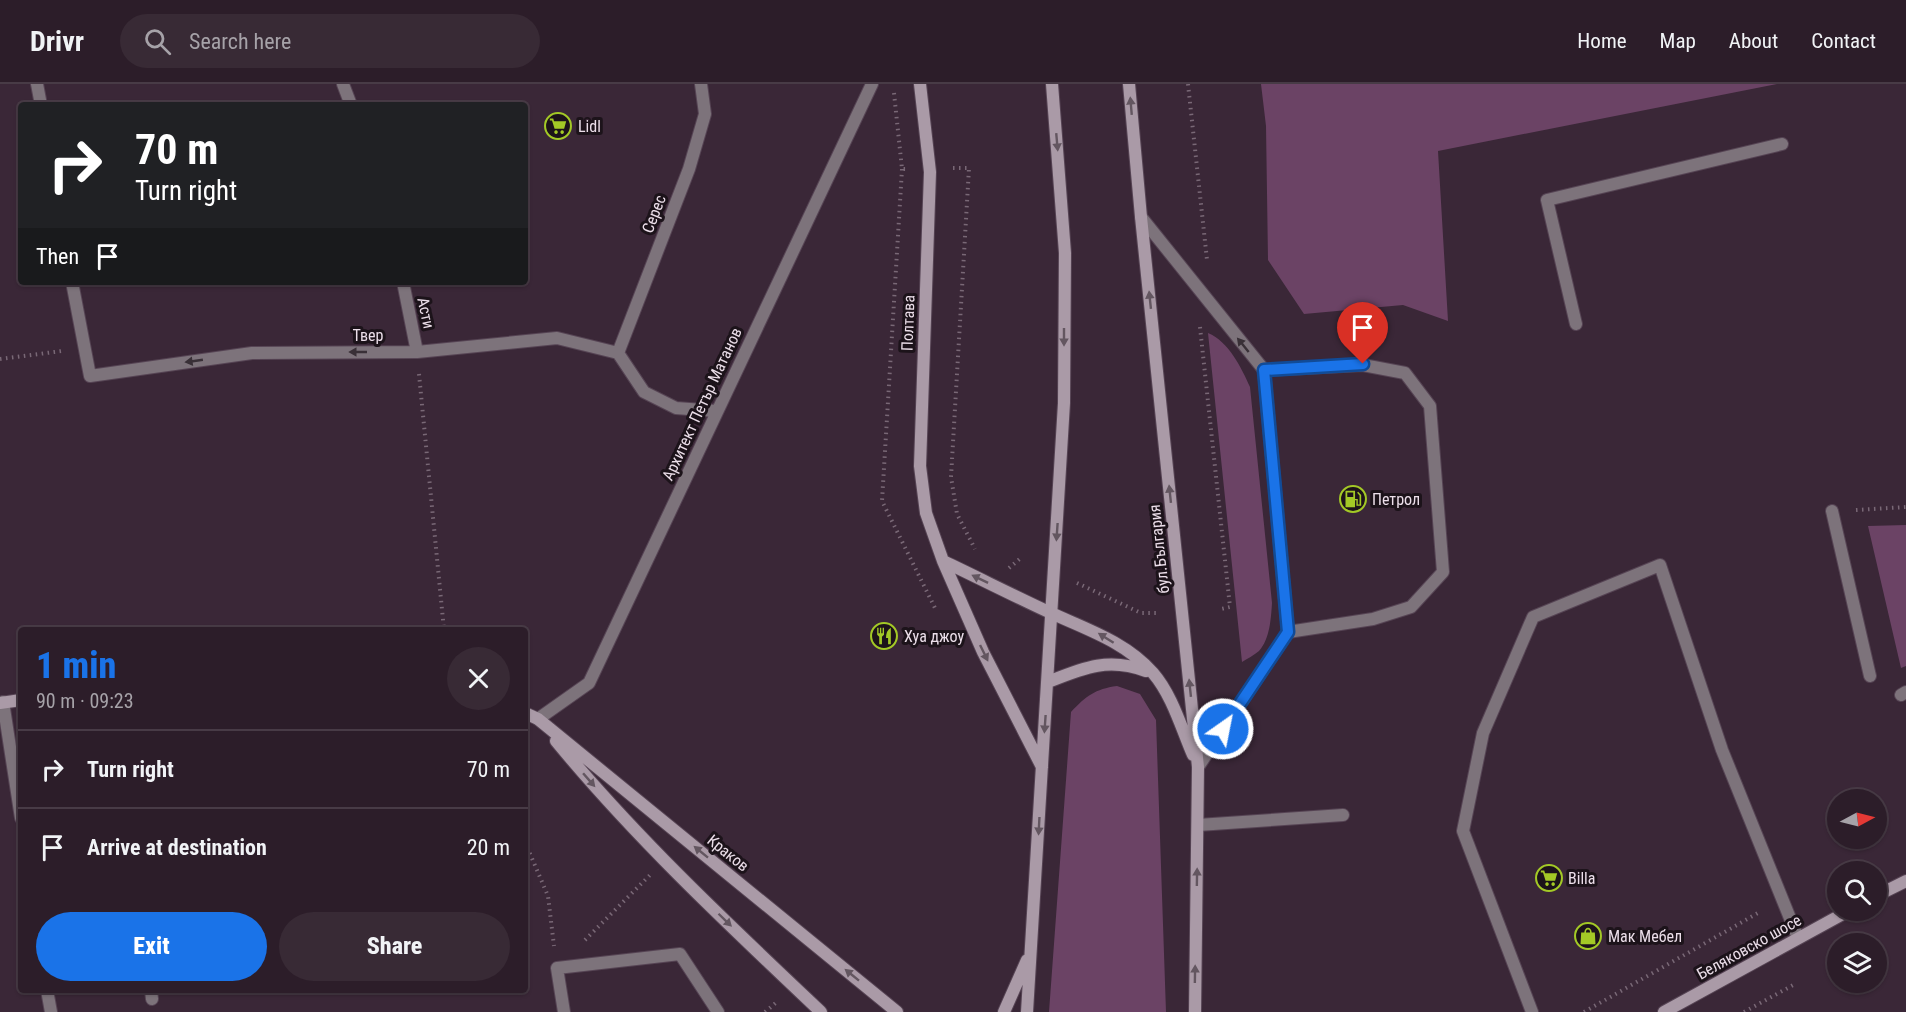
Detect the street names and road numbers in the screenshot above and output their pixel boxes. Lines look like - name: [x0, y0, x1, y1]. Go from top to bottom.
- street label: Серес: [638, 192, 670, 236]
- street label: Полтава: [898, 295, 918, 351]
- street label: Асти: [413, 296, 439, 330]
- street label: Архитект Петър Матанов: [658, 325, 746, 483]
- street label: Твер: [352, 326, 384, 345]
- street label: бул.България: [1145, 504, 1173, 594]
- street label: Краков: [703, 831, 753, 875]
- street label: Беляковско шосе: [1693, 910, 1805, 984]

